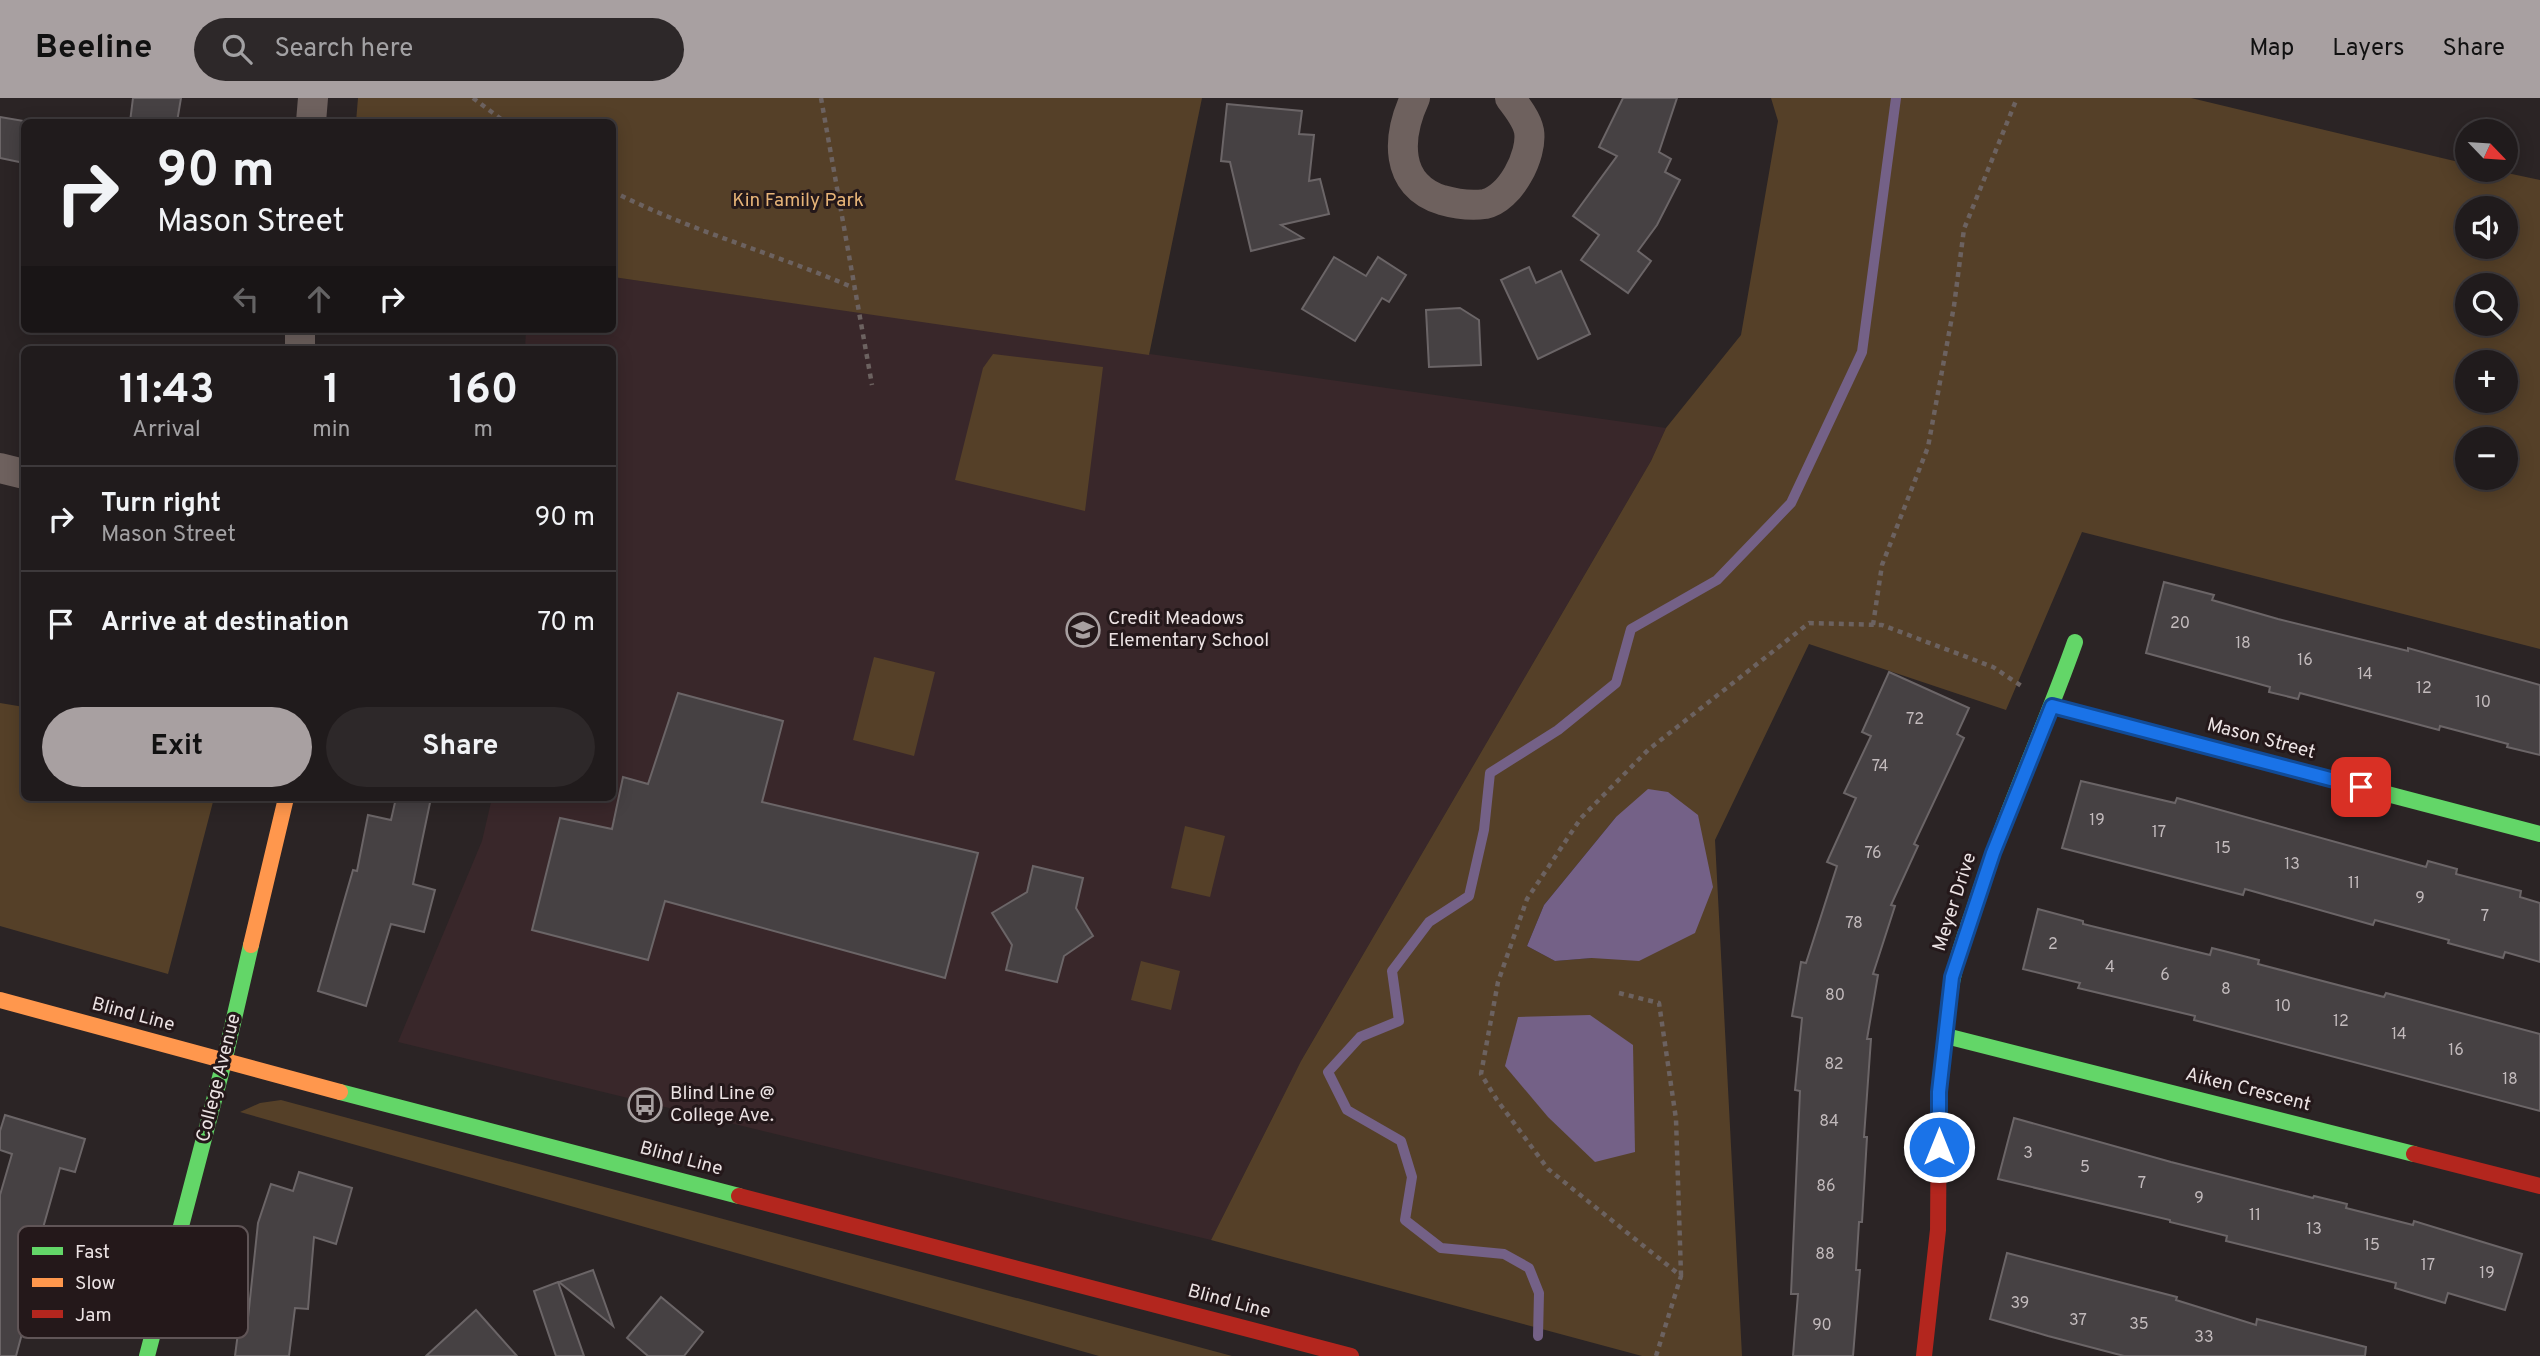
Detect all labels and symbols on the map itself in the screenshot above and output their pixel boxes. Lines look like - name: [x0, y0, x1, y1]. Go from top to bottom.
- north arrow: [2455, 119, 2518, 182]
- park label: Kin Family Park: [732, 189, 864, 213]
- place label: Credit Meadows Elementary School: [1108, 607, 1269, 653]
- school or university icon: Credit Meadows Elementary School: [1064, 611, 1102, 649]
- house number: 20: [2170, 614, 2190, 634]
- house number: 18: [2235, 634, 2251, 654]
- house number: 16: [2297, 651, 2313, 671]
- house number: 14: [2357, 665, 2373, 685]
- house number: 12: [2416, 679, 2432, 699]
- house number: 10: [2475, 693, 2491, 713]
- house number: 72: [1906, 710, 1924, 730]
- street label: Mason Street: [2204, 713, 2318, 765]
- house number: 74: [1872, 757, 1888, 777]
- pin: [2331, 757, 2391, 817]
- house number: 19: [2089, 811, 2105, 831]
- house number: 17: [2152, 823, 2166, 843]
- house number: 15: [2215, 839, 2231, 859]
- house number: 76: [1864, 844, 1882, 864]
- street label: Meyer Drive: [1928, 850, 1982, 954]
- house number: 13: [2284, 855, 2300, 875]
- house number: 11: [2348, 874, 2360, 894]
- house number: 9: [2415, 889, 2425, 909]
- house number: 7: [2481, 907, 2489, 927]
- house number: 78: [1845, 914, 1863, 934]
- house number: 2: [2048, 935, 2058, 955]
- house number: 4: [2105, 958, 2115, 978]
- house number: 6: [2160, 966, 2170, 986]
- house number: 8: [2221, 980, 2231, 1000]
- house number: 80: [1825, 986, 1845, 1006]
- street label: Blind Line: [89, 992, 177, 1038]
- house number: 10: [2275, 997, 2291, 1017]
- street label: College Avenue: [191, 1011, 247, 1145]
- house number: 12: [2333, 1012, 2349, 1032]
- house number: 14: [2391, 1025, 2407, 1045]
- house number: 16: [2448, 1041, 2464, 1061]
- house number: 82: [1824, 1055, 1844, 1075]
- street label: Aiken Crescent: [2183, 1063, 2313, 1117]
- house number: 18: [2502, 1070, 2518, 1090]
- place label: Blind Line @ College Ave.: [670, 1082, 775, 1128]
- bus stop icon: Blind Line @ College Ave.: [626, 1086, 664, 1124]
- position arrow: [1902, 1110, 1976, 1184]
- house number: 84: [1819, 1112, 1839, 1132]
- street label: Blind Line: [637, 1136, 725, 1182]
- house number: 3: [2023, 1144, 2033, 1164]
- house number: 5: [2080, 1158, 2090, 1178]
- house number: 7: [2138, 1174, 2146, 1194]
- house number: 86: [1816, 1177, 1836, 1197]
- house number: 9: [2194, 1189, 2204, 1209]
- house number: 11: [2249, 1206, 2261, 1226]
- house number: 13: [2306, 1220, 2322, 1240]
- legend: [18, 1226, 248, 1338]
- house number: 15: [2364, 1236, 2380, 1256]
- text: Fast: [75, 1241, 110, 1265]
- house number: 88: [1815, 1245, 1835, 1265]
- house number: 17: [2421, 1256, 2435, 1276]
- house number: 19: [2479, 1264, 2495, 1284]
- text: Slow: [75, 1272, 115, 1296]
- street label: Blind Line: [1185, 1279, 1273, 1325]
- house number: 39: [2011, 1294, 2029, 1314]
- text: Jam: [75, 1304, 112, 1328]
- house number: 37: [2069, 1311, 2087, 1331]
- house number: 35: [2129, 1315, 2149, 1335]
- house number: 90: [1812, 1316, 1832, 1336]
- house number: 33: [2194, 1328, 2214, 1348]

